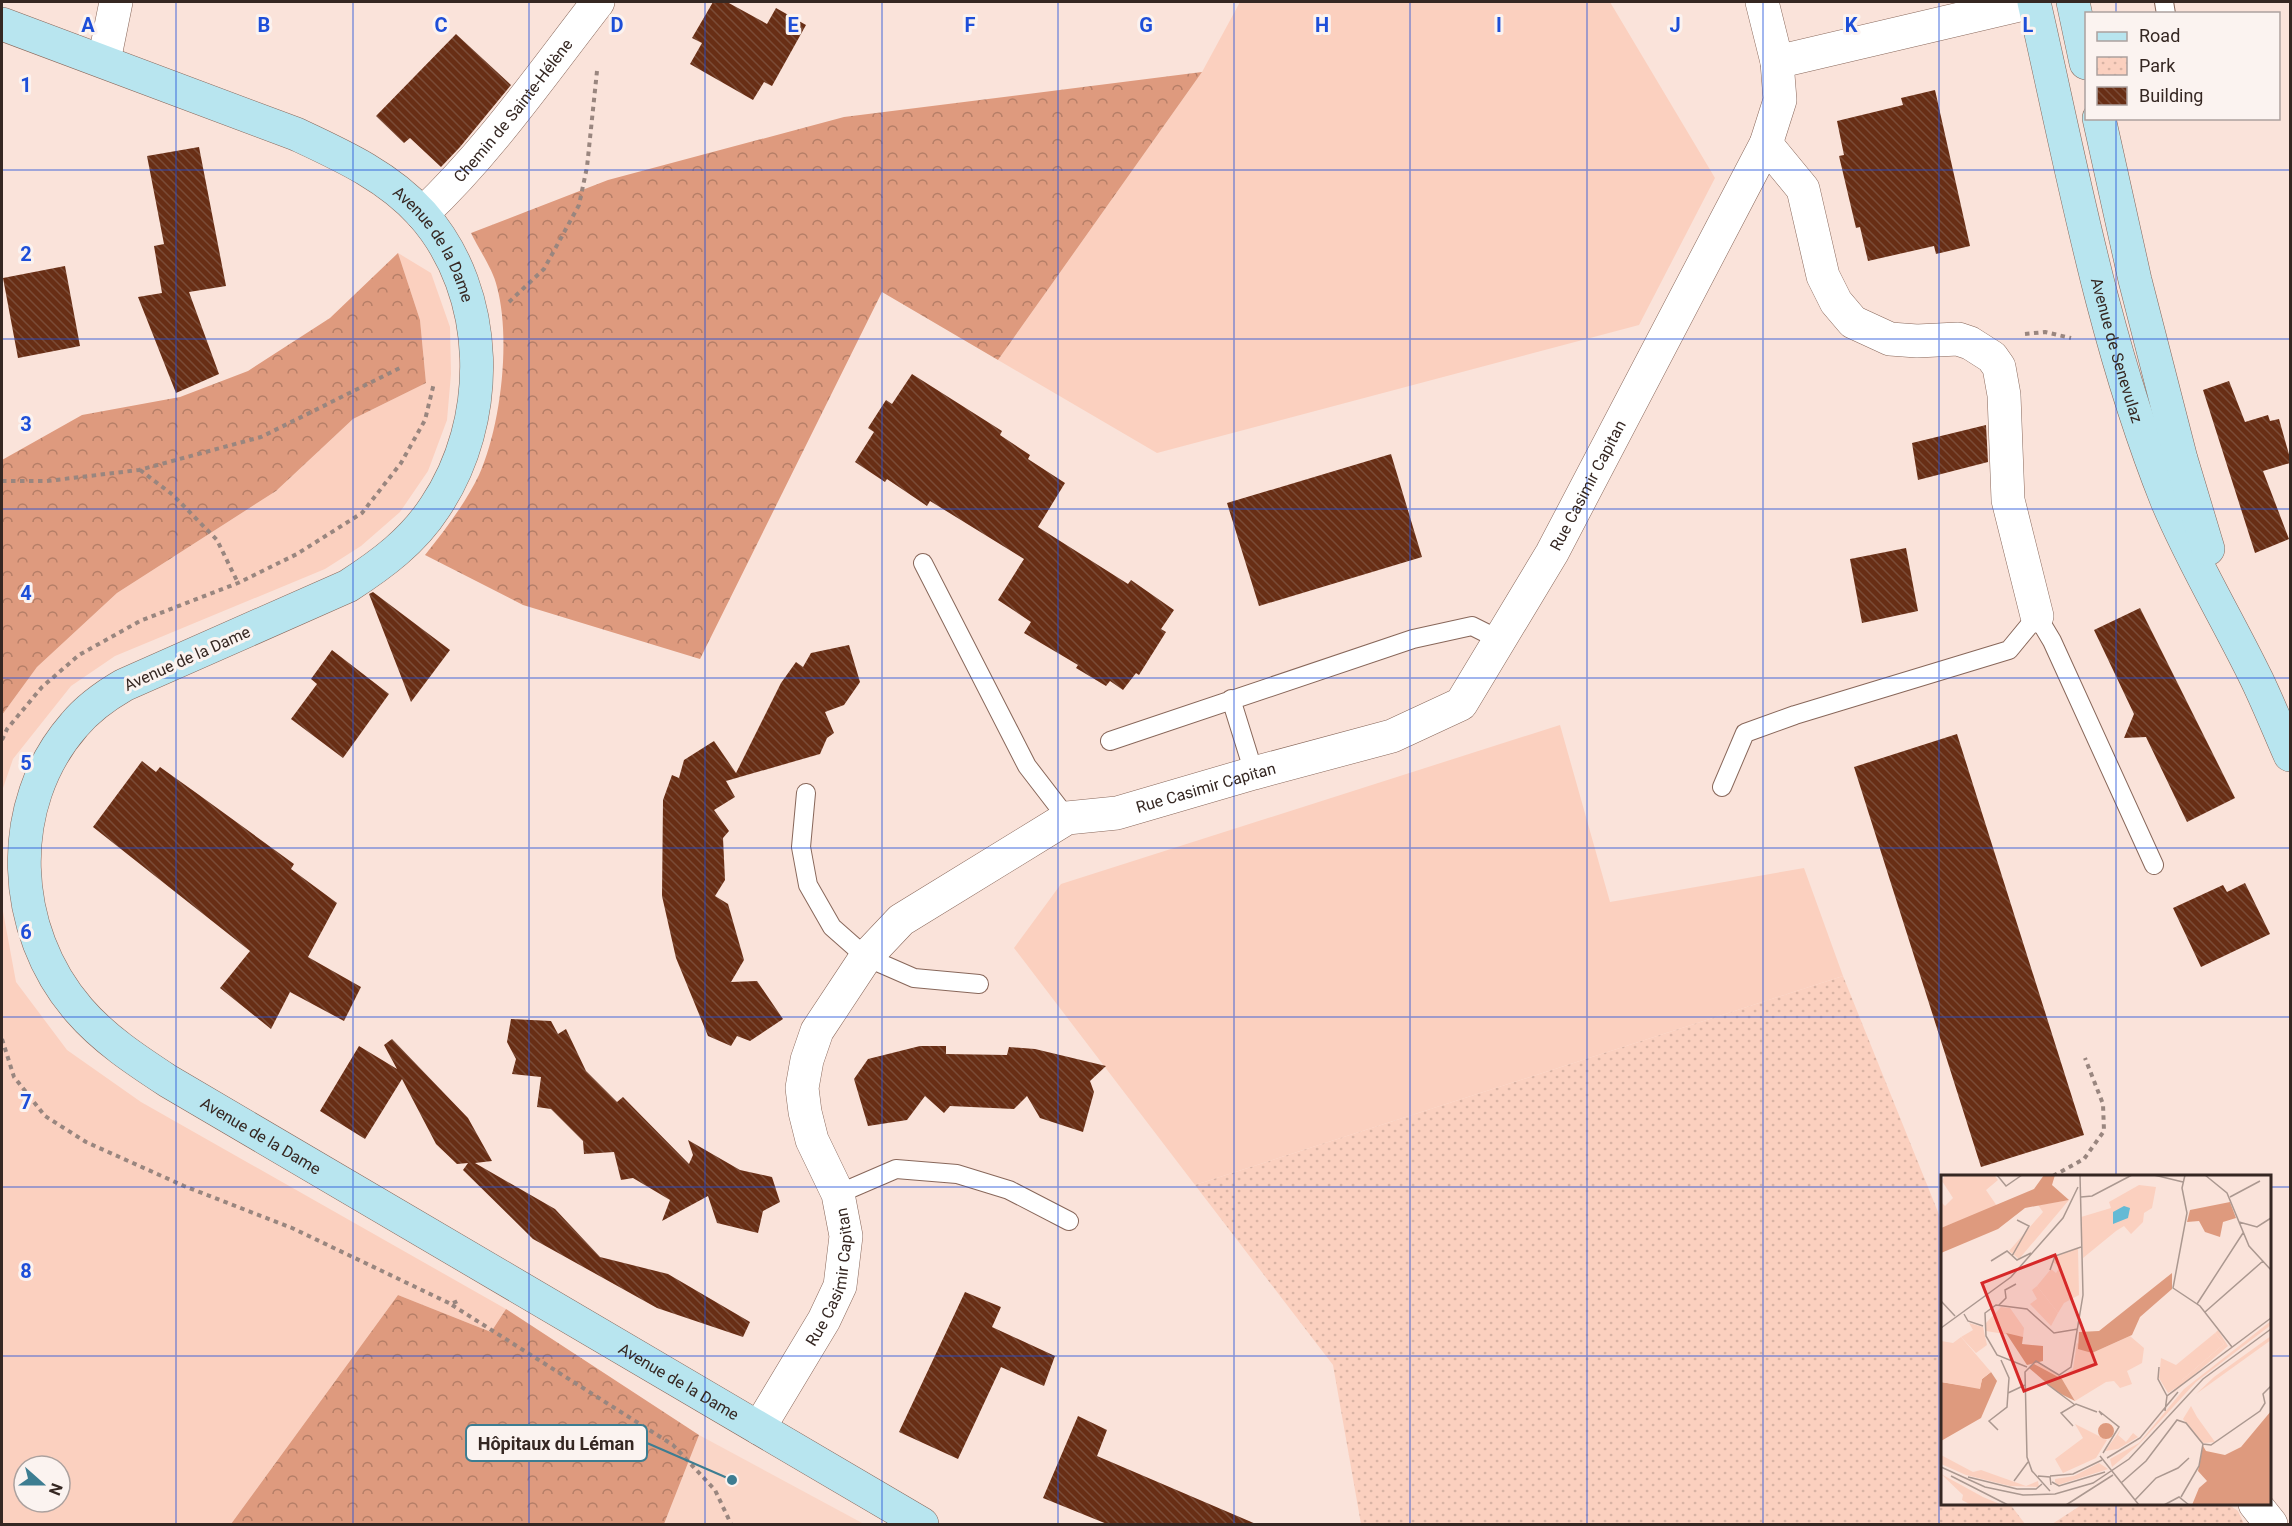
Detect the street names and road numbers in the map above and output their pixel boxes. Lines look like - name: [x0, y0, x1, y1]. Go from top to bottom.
- street label: Chemin de Sainte-Hélène: [450, 35, 576, 186]
- street label: Avenue de la Dame: [389, 182, 477, 304]
- street label: Avenue de Senevulaz: [2087, 276, 2147, 425]
- street label: Rue Casimir Capitan: [1546, 417, 1630, 554]
- street label: Avenue de la Dame: [121, 622, 253, 695]
- street label: Rue Casimir Capitan: [1134, 759, 1278, 817]
- street label: Avenue de la Dame: [197, 1093, 324, 1179]
- street label: Rue Casimir Capitan: [802, 1206, 856, 1349]
- street label: Avenue de la Dame: [615, 1339, 742, 1424]

